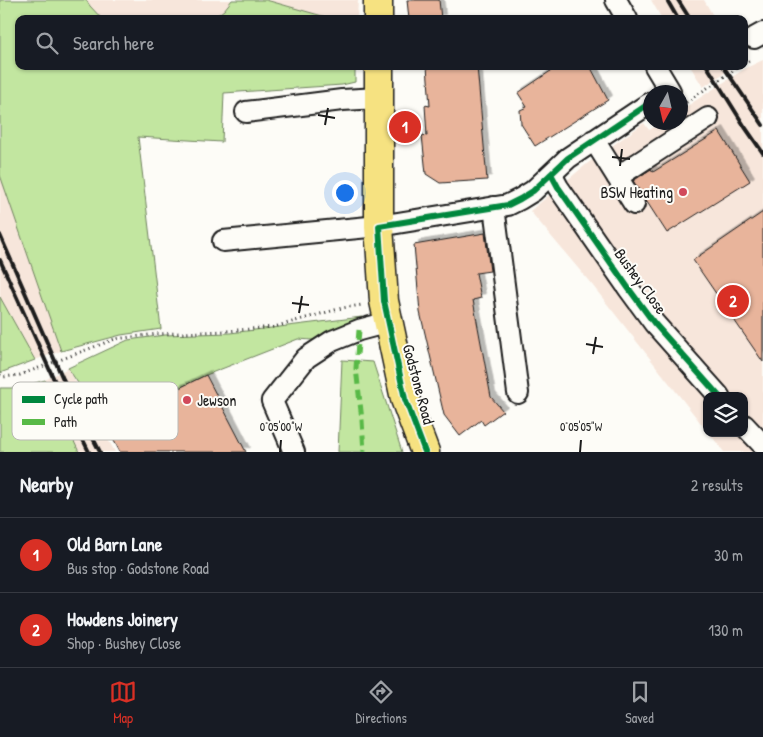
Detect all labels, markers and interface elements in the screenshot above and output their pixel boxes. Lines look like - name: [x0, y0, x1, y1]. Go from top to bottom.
- search box: [15, 15, 748, 70]
- icon: search: [33, 29, 61, 57]
- text: Search here: [73, 30, 154, 56]
- north arrow: [643, 85, 688, 130]
- pin: 1: [389, 108, 421, 146]
- your location: [332, 180, 358, 206]
- place label: BSW Heating: [600, 181, 673, 203]
- marker: BSW Heating: [677, 186, 689, 198]
- street label: Bushey Close: [610, 244, 673, 319]
- pin: 2: [717, 282, 749, 320]
- street label: Godstone Road: [398, 342, 440, 426]
- legend: [12, 382, 178, 440]
- text: Cycle path: [54, 389, 108, 409]
- place label: Jewson: [197, 389, 237, 411]
- map controls: [703, 392, 748, 437]
- button: layers: [703, 392, 748, 437]
- marker: Jewson: [181, 394, 193, 406]
- text: Path: [54, 412, 77, 431]
- text: 0°05'00"W: [260, 418, 303, 435]
- text: 0°05'05"W: [560, 418, 603, 435]
- text: Nearby: [20, 470, 73, 499]
- text: 2 results: [691, 474, 743, 496]
- text: Old Barn Lane: [67, 531, 162, 557]
- text: 1: [33, 544, 39, 566]
- text: 30 m: [714, 544, 743, 566]
- text: Bus stop · Godstone Road: [67, 557, 209, 579]
- text: Howdens Joinery: [67, 606, 178, 632]
- text: 2: [32, 619, 40, 641]
- text: 130 m: [708, 619, 743, 641]
- text: Shop · Bushey Close: [67, 632, 181, 654]
- tab: Map: [109, 678, 137, 727]
- tab: Directions: [355, 678, 407, 727]
- tab: Saved: [625, 678, 654, 727]

